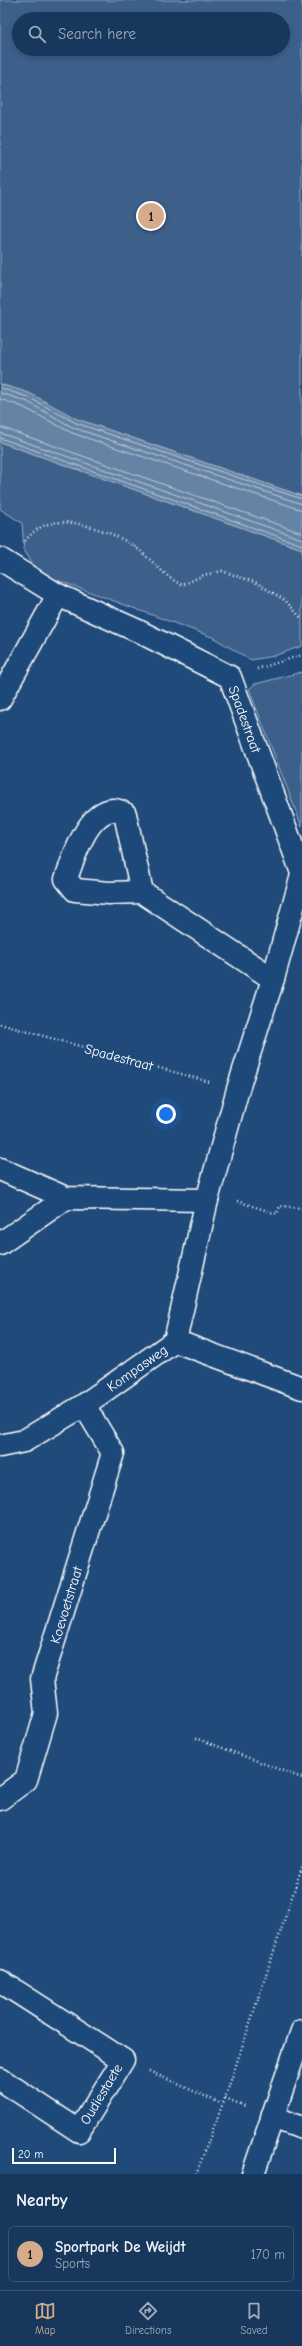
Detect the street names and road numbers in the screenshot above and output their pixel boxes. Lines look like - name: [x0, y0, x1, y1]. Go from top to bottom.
- street label: Spadestraat: [225, 683, 265, 756]
- street label: Spadestraat: [83, 1040, 156, 1075]
- street label: Kompasweg: [104, 1341, 171, 1395]
- street label: Koevoetstraat: [47, 1564, 87, 1646]
- street label: Oudiestaete: [77, 2061, 126, 2128]

